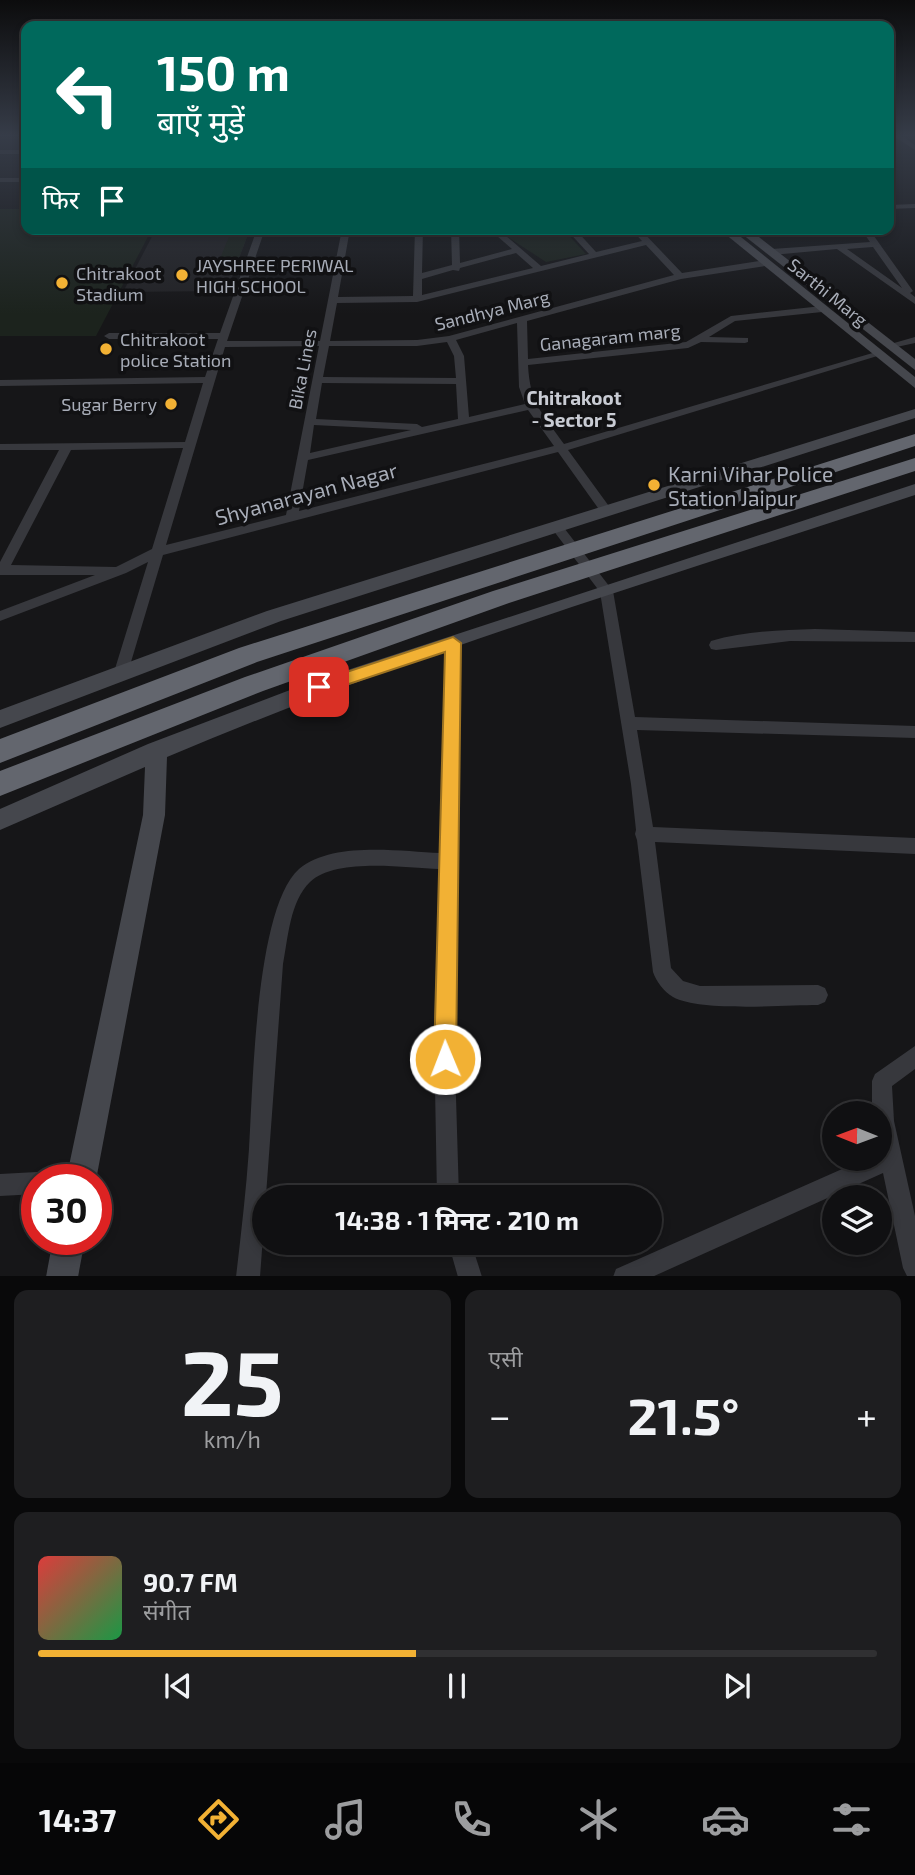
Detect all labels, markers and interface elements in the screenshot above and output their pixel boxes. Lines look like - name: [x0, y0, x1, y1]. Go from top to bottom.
- text: 150 m: [157, 42, 290, 101]
- icon: left: [42, 49, 133, 140]
- text: बाएँ मुड़ें: [157, 102, 245, 140]
- icon: arrive: [93, 182, 131, 220]
- text: फिर: [42, 183, 79, 214]
- street label: Sarthi Marg: [784, 253, 872, 331]
- place label: JAYSHREE PERIWAL HIGH SCHOOL: [196, 254, 354, 297]
- place label: Chitrakoot Stadium: [76, 262, 161, 305]
- marker: JAYSHREE PERIWAL HIGH SCHOOL: [174, 267, 190, 283]
- marker: Chitrakoot Stadium: [54, 275, 70, 291]
- street label: Sandhya Marg: [432, 285, 552, 335]
- street label: Ganagaram marg: [539, 319, 681, 355]
- street label: Bika Lines: [283, 327, 321, 411]
- place label: Chitrakoot police Station: [120, 328, 232, 371]
- marker: Chitrakoot police Station: [98, 341, 114, 357]
- district label: Chitrakoot - Sector 5: [527, 386, 622, 431]
- place label: Sugar Berry: [61, 393, 157, 415]
- marker: Sugar Berry: [163, 396, 179, 412]
- street label: Shyanarayan Nagar: [212, 457, 400, 529]
- place label: Karni Vihar Police Station Jaipur: [668, 461, 833, 510]
- marker: Karni Vihar Police Station Jaipur: [646, 477, 662, 493]
- pin: [289, 657, 349, 717]
- icon: arrive: [300, 668, 338, 706]
- position arrow: [408, 1022, 482, 1096]
- north arrow: [822, 1101, 892, 1171]
- map controls: [822, 1101, 892, 1255]
- speed limit sign: 30: [21, 1164, 112, 1255]
- button: layers: [822, 1185, 892, 1255]
- text: 14:38 · 1 मिनट · 210 m: [335, 1204, 579, 1235]
- text: 25: [181, 1325, 284, 1434]
- text: एसी: [489, 1344, 523, 1372]
- text: 21.5°: [627, 1383, 739, 1445]
- text: −: [489, 1392, 511, 1438]
- text: +: [856, 1392, 877, 1438]
- text: km/h: [204, 1425, 261, 1453]
- text: 90.7 FM: [143, 1566, 238, 1597]
- text: संगीत: [143, 1597, 191, 1625]
- icon: previous: [159, 1667, 197, 1705]
- icon: pause: [438, 1667, 476, 1705]
- icon: next: [718, 1667, 756, 1705]
- icon: directions: [194, 1795, 243, 1844]
- icon: music: [321, 1795, 370, 1844]
- icon: phone: [447, 1795, 496, 1844]
- icon: climate: [574, 1795, 623, 1844]
- icon: car: [701, 1795, 750, 1844]
- icon: filters: [827, 1795, 876, 1844]
- text: 14:37: [39, 1800, 116, 1838]

